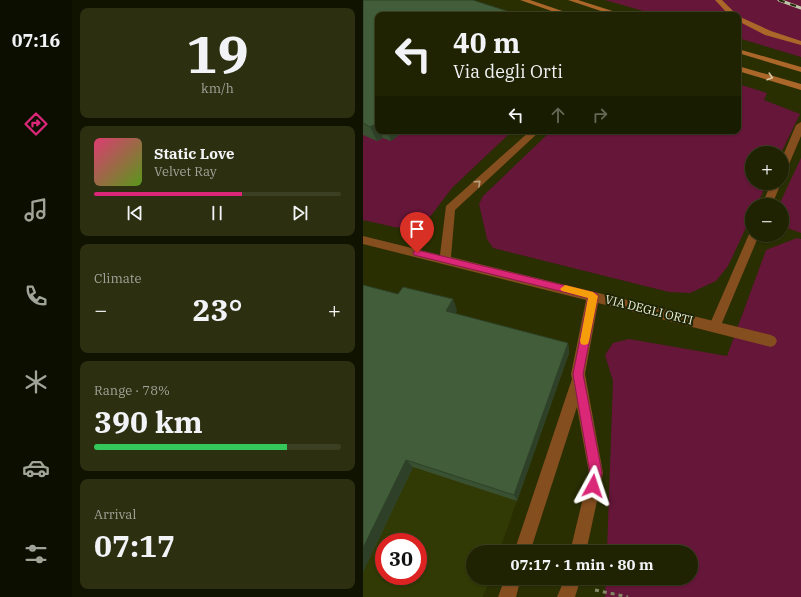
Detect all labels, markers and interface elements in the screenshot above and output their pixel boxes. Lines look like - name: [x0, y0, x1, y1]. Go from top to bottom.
- text: 19: [186, 20, 249, 87]
- text: 40 m: [453, 24, 520, 61]
- icon: left: [387, 28, 439, 80]
- text: 07:16: [12, 29, 60, 52]
- text: Via degli Orti: [453, 60, 563, 83]
- one-way arrow: [766, 72, 773, 81]
- text: km/h: [201, 80, 234, 97]
- icon: left: [505, 104, 527, 126]
- icon: ahead: [547, 104, 569, 126]
- icon: right: [589, 104, 611, 126]
- icon: directions: [22, 110, 50, 138]
- text: Static Love: [154, 144, 234, 163]
- map controls: [745, 146, 789, 242]
- button: +: [745, 146, 789, 190]
- text: Velvet Ray: [154, 163, 217, 180]
- one-way arrow: [474, 180, 481, 187]
- icon: music: [22, 196, 50, 224]
- button: −: [745, 198, 789, 242]
- icon: previous: [124, 202, 146, 224]
- icon: pause: [206, 202, 228, 224]
- icon: next: [289, 202, 311, 224]
- pin: [400, 212, 434, 253]
- icon: arrive: [406, 218, 428, 240]
- text: Climate: [94, 270, 141, 287]
- icon: phone: [22, 282, 50, 310]
- text: 23°: [192, 290, 243, 329]
- street label: VIA DEGLI ORTI: [603, 291, 695, 328]
- text: −: [94, 295, 107, 324]
- text: +: [328, 295, 341, 324]
- icon: climate: [22, 368, 50, 396]
- text: Range · 78%: [94, 382, 170, 399]
- text: 390 km: [94, 402, 203, 441]
- icon: car: [22, 454, 50, 482]
- position arrow: [572, 465, 614, 507]
- text: Arrival: [94, 506, 136, 523]
- text: 07:17: [94, 526, 175, 565]
- speed limit sign: 30: [375, 533, 427, 585]
- icon: filters: [22, 540, 50, 568]
- text: 07:17 · 1 min · 80 m: [510, 555, 654, 574]

